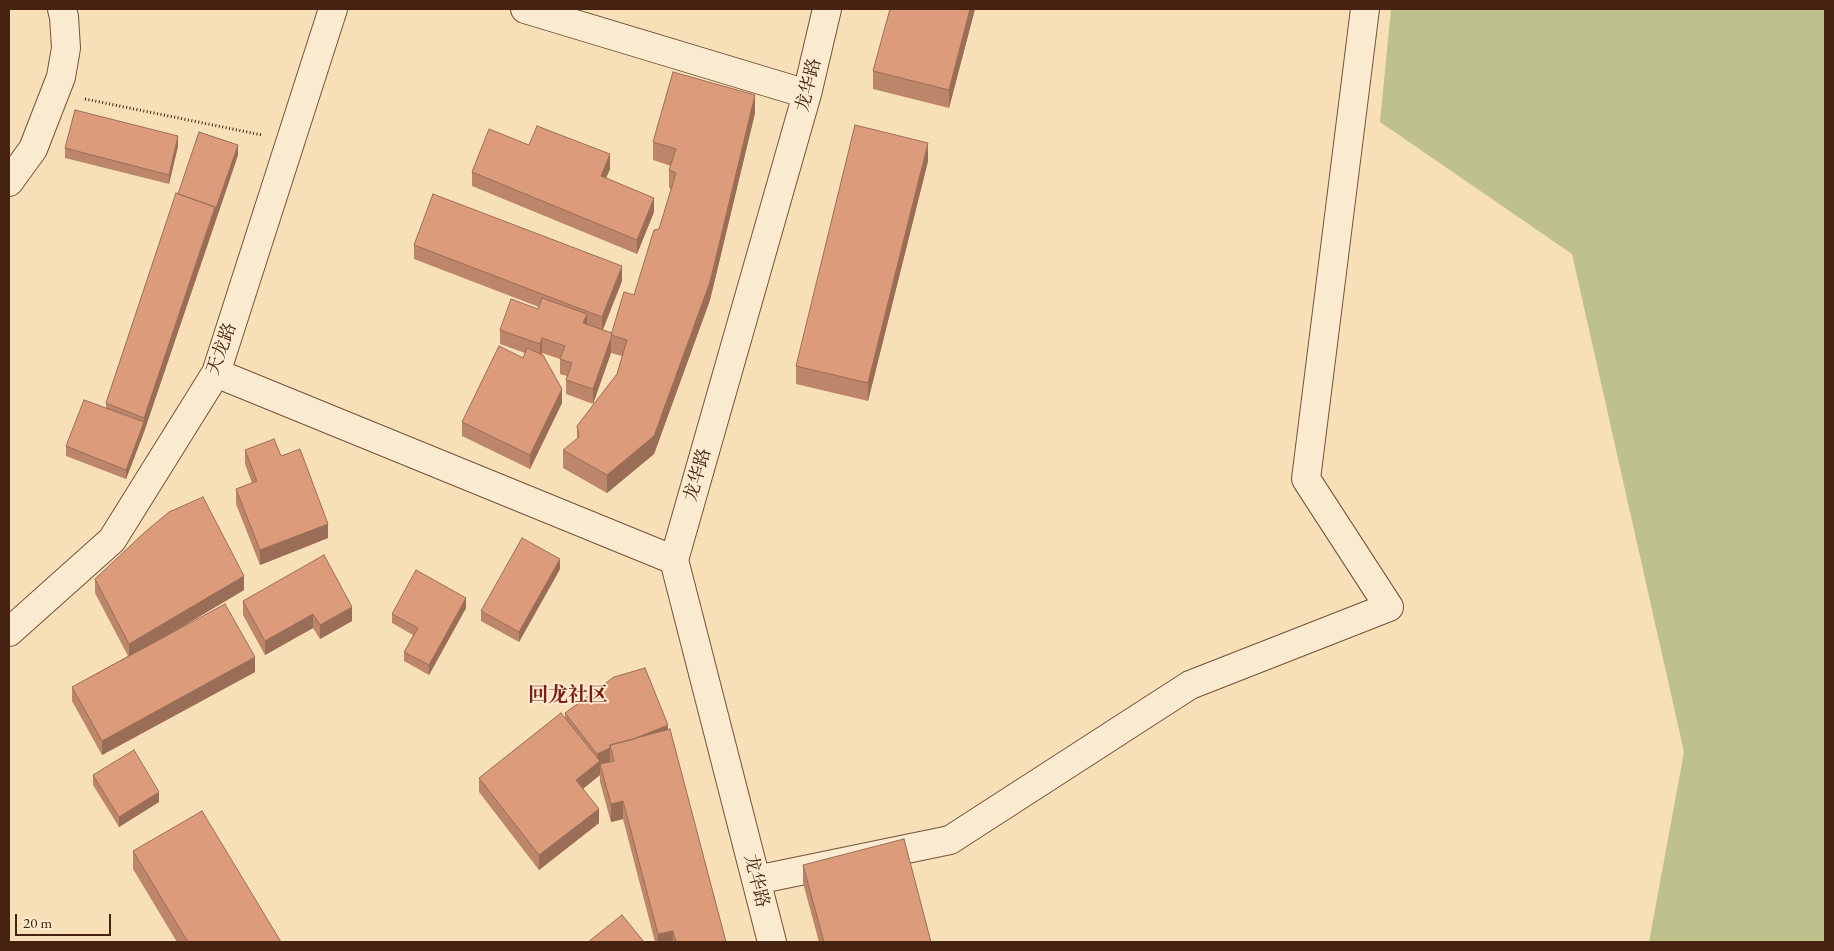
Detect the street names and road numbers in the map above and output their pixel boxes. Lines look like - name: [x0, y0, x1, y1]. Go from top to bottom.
- street label: 龙华路: [792, 56, 826, 114]
- street label: 天龙路: [203, 320, 241, 378]
- street label: 龙华路: [680, 446, 716, 504]
- street label: 龙华路: [739, 852, 773, 910]

